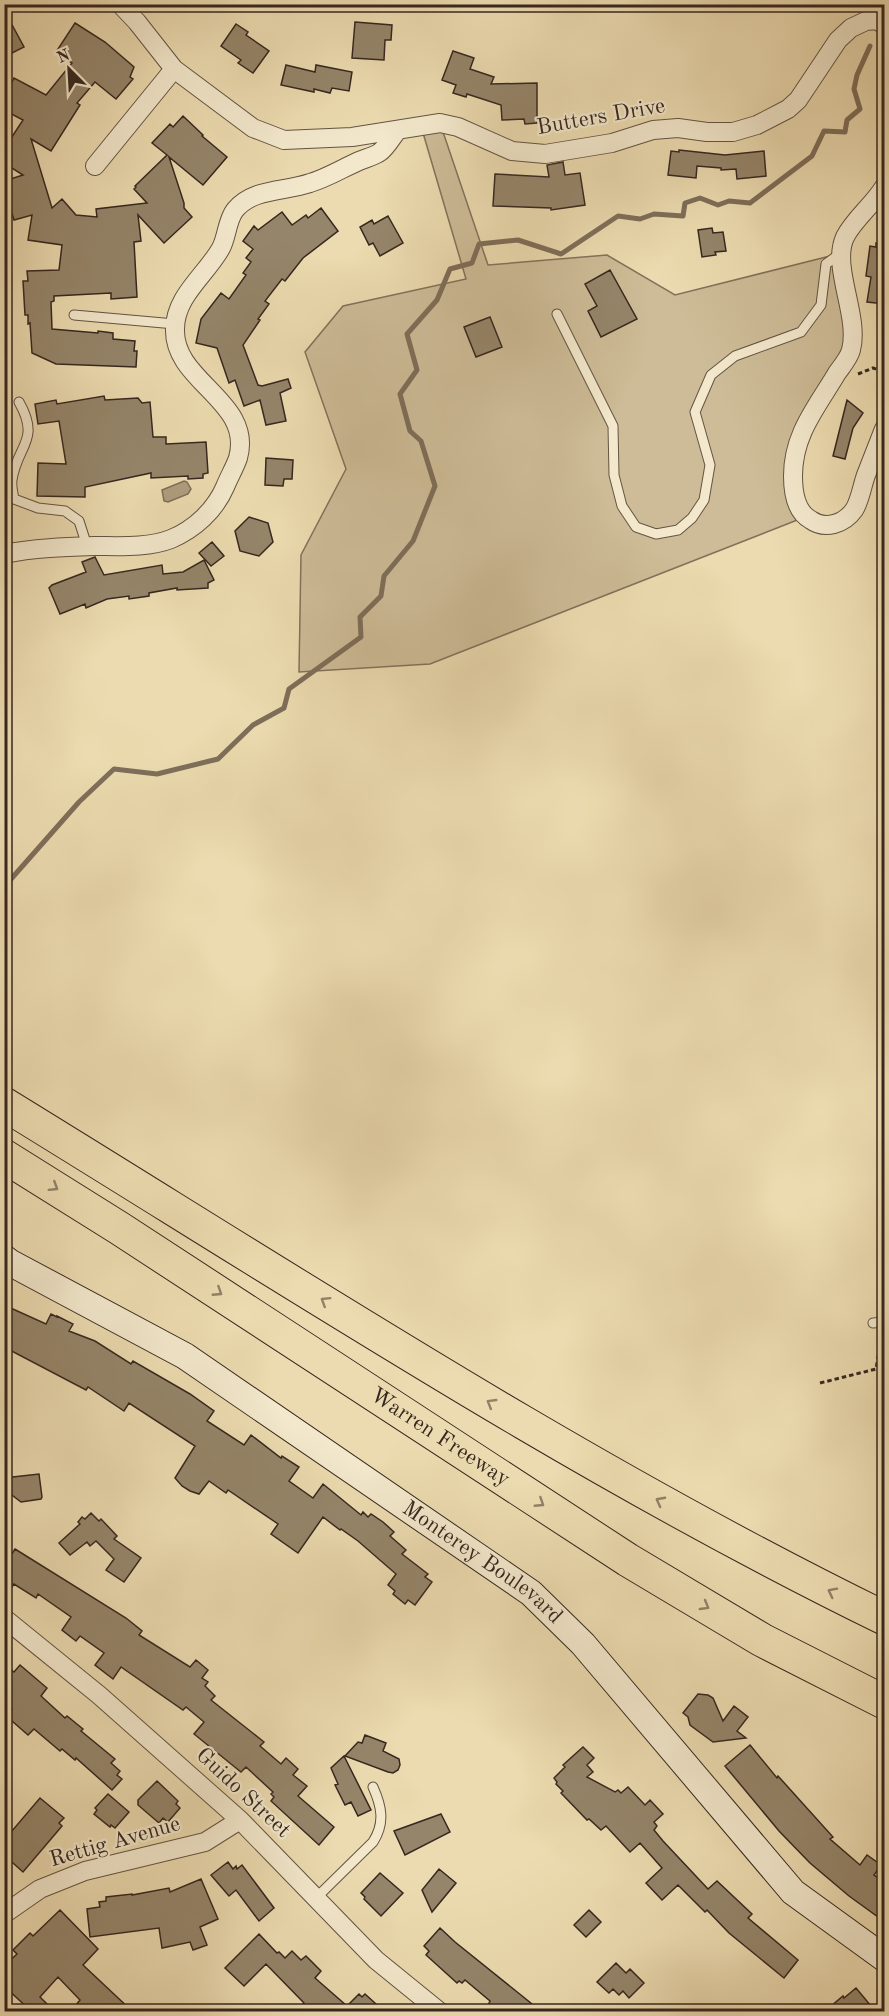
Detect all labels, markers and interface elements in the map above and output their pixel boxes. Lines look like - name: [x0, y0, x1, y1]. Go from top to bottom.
- north arrow: [39, 39, 99, 99]
- text: N: [55, 47, 73, 67]
- street label: Butters Drive: [535, 95, 667, 139]
- one-way arrow: [48, 1180, 58, 1192]
- one-way arrow: [212, 1285, 223, 1296]
- one-way arrow: [321, 1297, 331, 1309]
- street label: Warren Freeway: [366, 1384, 514, 1491]
- one-way arrow: [487, 1399, 497, 1411]
- one-way arrow: [533, 1496, 544, 1507]
- street label: Monterey Boulevard: [398, 1497, 566, 1628]
- one-way arrow: [655, 1497, 666, 1508]
- one-way arrow: [828, 1587, 839, 1599]
- one-way arrow: [699, 1599, 709, 1611]
- street label: Guido Street: [191, 1744, 295, 1842]
- street label: Rettig Avenue: [47, 1813, 183, 1871]

